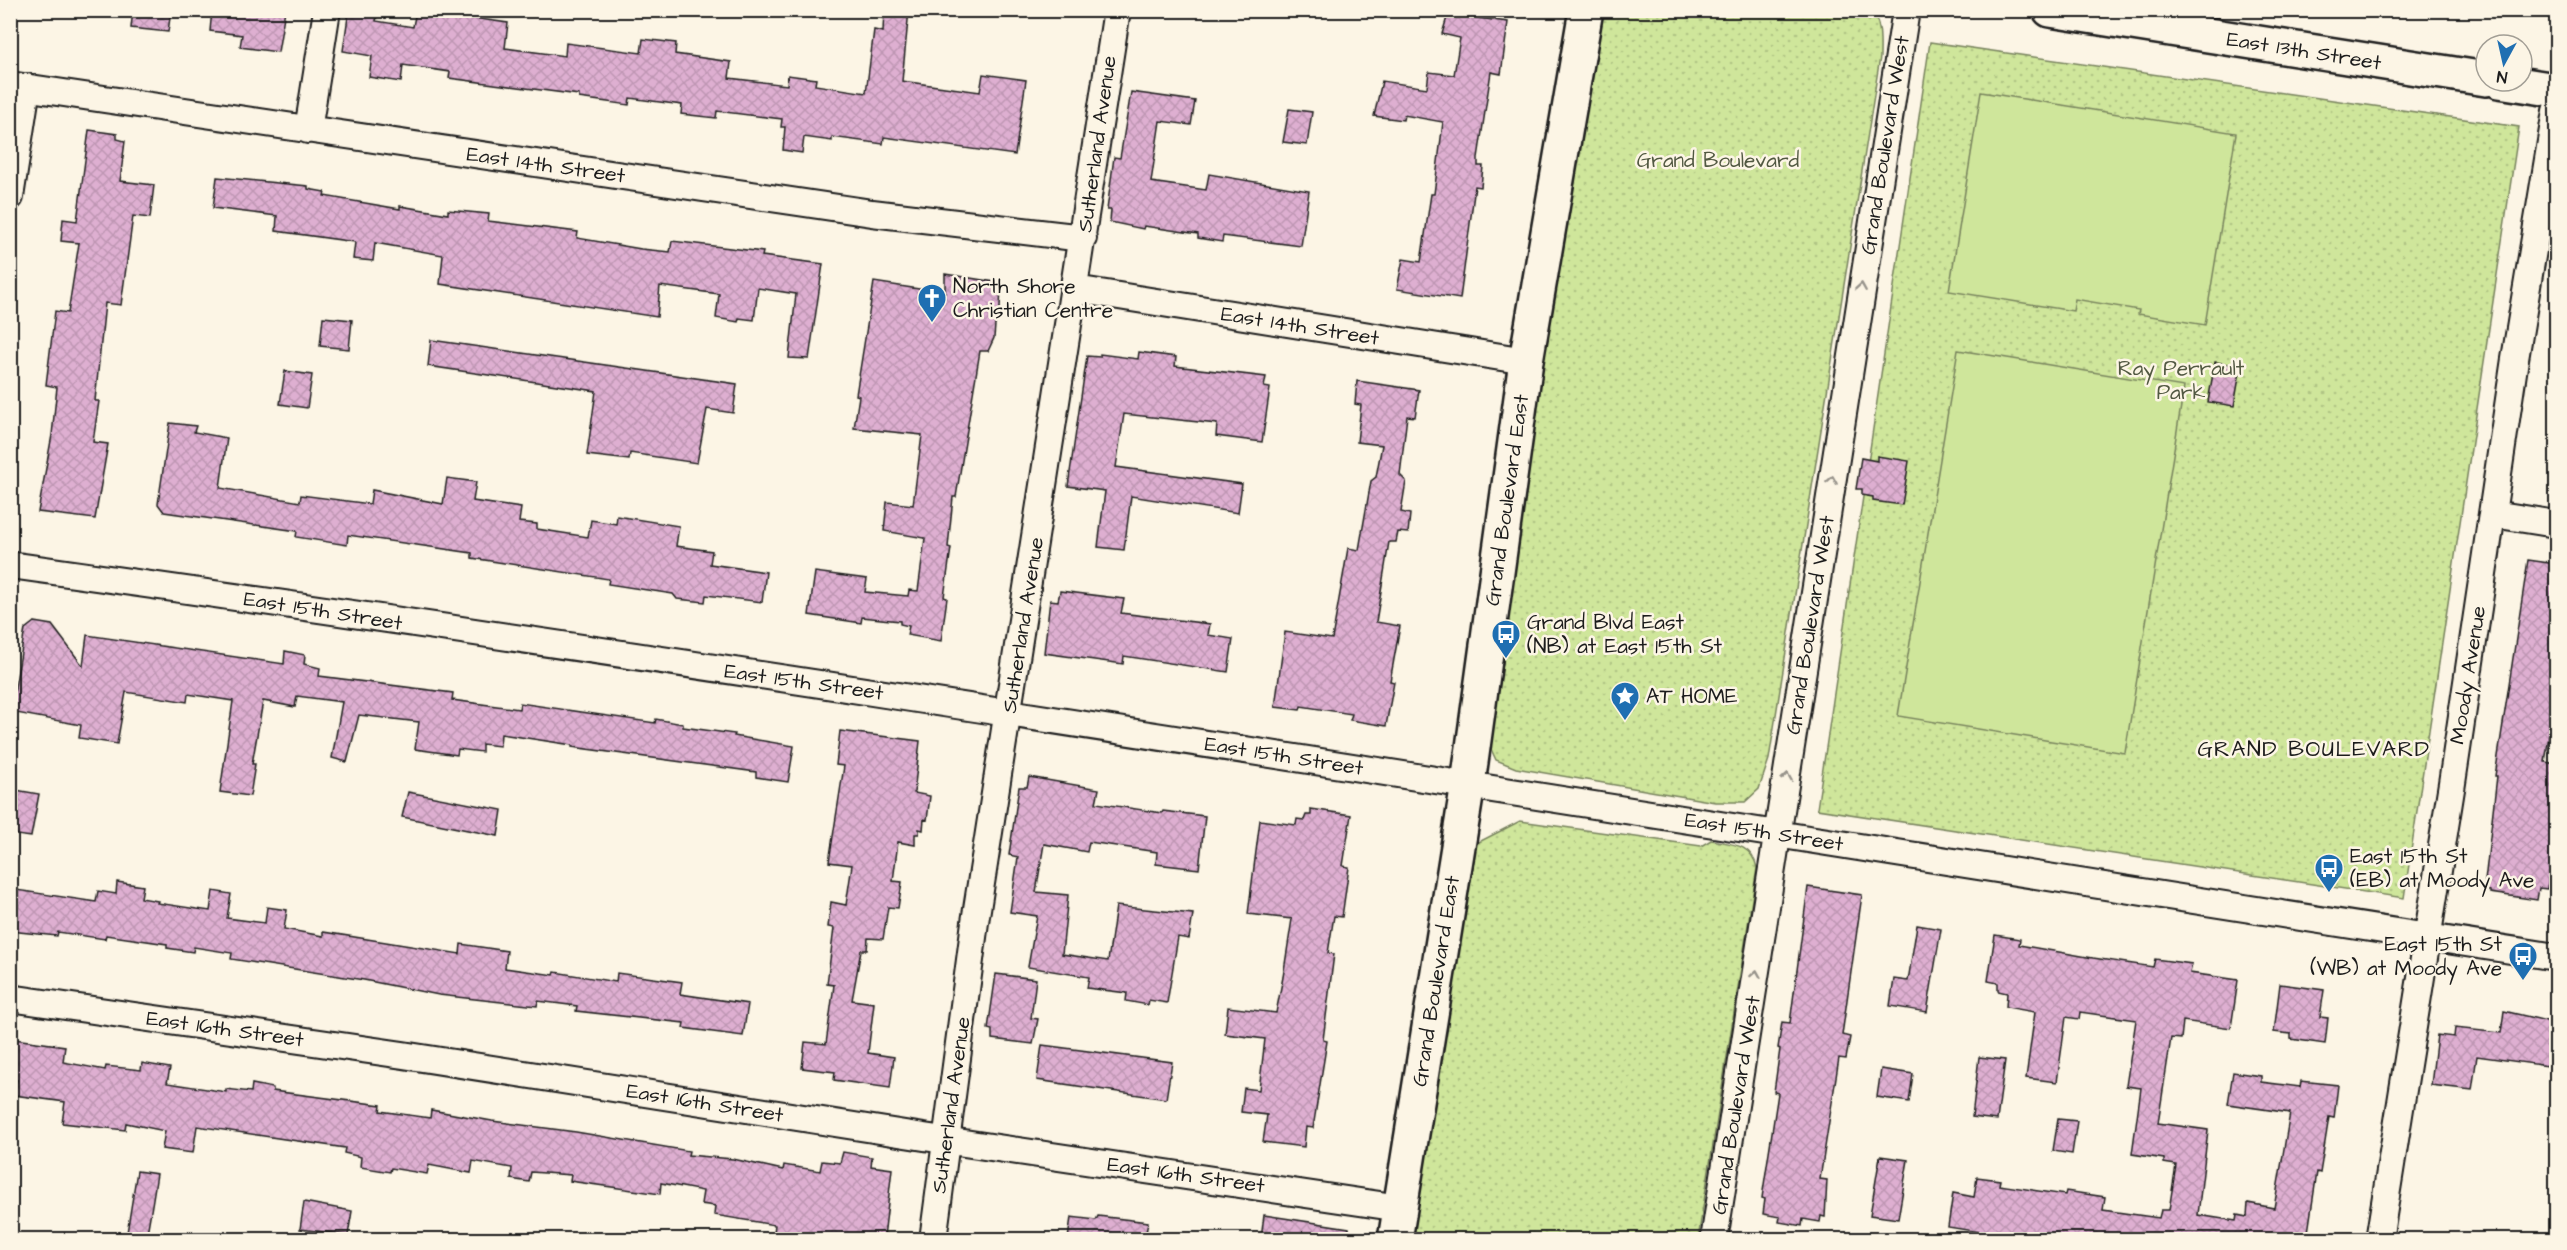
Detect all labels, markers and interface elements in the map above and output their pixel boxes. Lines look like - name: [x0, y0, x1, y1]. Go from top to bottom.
- street label: East 13th Street: [2225, 24, 2384, 78]
- street label: Grand Boulevard West: [1853, 33, 1917, 256]
- north arrow: [2474, 33, 2534, 93]
- street label: Sutherland Avenue: [1070, 54, 1124, 234]
- text: N: [2496, 65, 2509, 88]
- street label: East 14th Street: [465, 140, 628, 191]
- park label: Grand Boulevard: [1637, 146, 1799, 175]
- place label: North Shore Christian Centre: [953, 272, 1113, 325]
- church icon: North Shore Christian Centre: [916, 282, 948, 324]
- one-way arrow: [1855, 283, 1867, 292]
- street label: East 14th Street: [1219, 299, 1382, 353]
- park label: Ray Perrault Park: [2118, 354, 2245, 407]
- street label: Grand Boulevard East: [1478, 392, 1536, 608]
- one-way arrow: [1825, 476, 1838, 486]
- street label: Grand Boulevard West: [1778, 513, 1842, 736]
- street label: Sutherland Avenue: [995, 535, 1051, 715]
- street label: East 15th Street: [242, 584, 405, 638]
- street label: Moody Avenue: [2443, 604, 2495, 747]
- place label: Grand Blvd East (NB) at East 15th St: [1527, 608, 1723, 661]
- bus stop icon: Grand Blvd East (NB) at East 15th St: [1490, 618, 1522, 660]
- street label: East 15th Street: [723, 656, 886, 708]
- place icon: AT HOME: [1609, 680, 1641, 722]
- place label: AT HOME: [1646, 682, 1738, 711]
- street label: East 15th Street: [1203, 729, 1366, 783]
- district label: GRAND BOULEVARD: [2197, 734, 2431, 765]
- one-way arrow: [1781, 772, 1793, 781]
- street label: East 15th Street: [1683, 805, 1846, 859]
- place label: East 15th St (EB) at Moody Ave: [2350, 842, 2534, 897]
- bus stop icon: East 15th St (EB) at Moody Ave: [2313, 852, 2345, 894]
- street label: Grand Boulevard East: [1405, 873, 1467, 1088]
- place label: East 15th St (WB) at Moody Ave: [2310, 930, 2503, 985]
- bus stop icon: East 15th St (WB) at Moody Ave: [2507, 940, 2539, 982]
- one-way arrow: [1750, 970, 1762, 979]
- street label: Grand Boulevard West: [1704, 993, 1768, 1216]
- street label: East 16th Street: [145, 1004, 306, 1054]
- street label: Sutherland Avenue: [924, 1015, 978, 1195]
- street label: East 16th Street: [624, 1076, 786, 1130]
- street label: East 16th Street: [1106, 1150, 1267, 1200]

